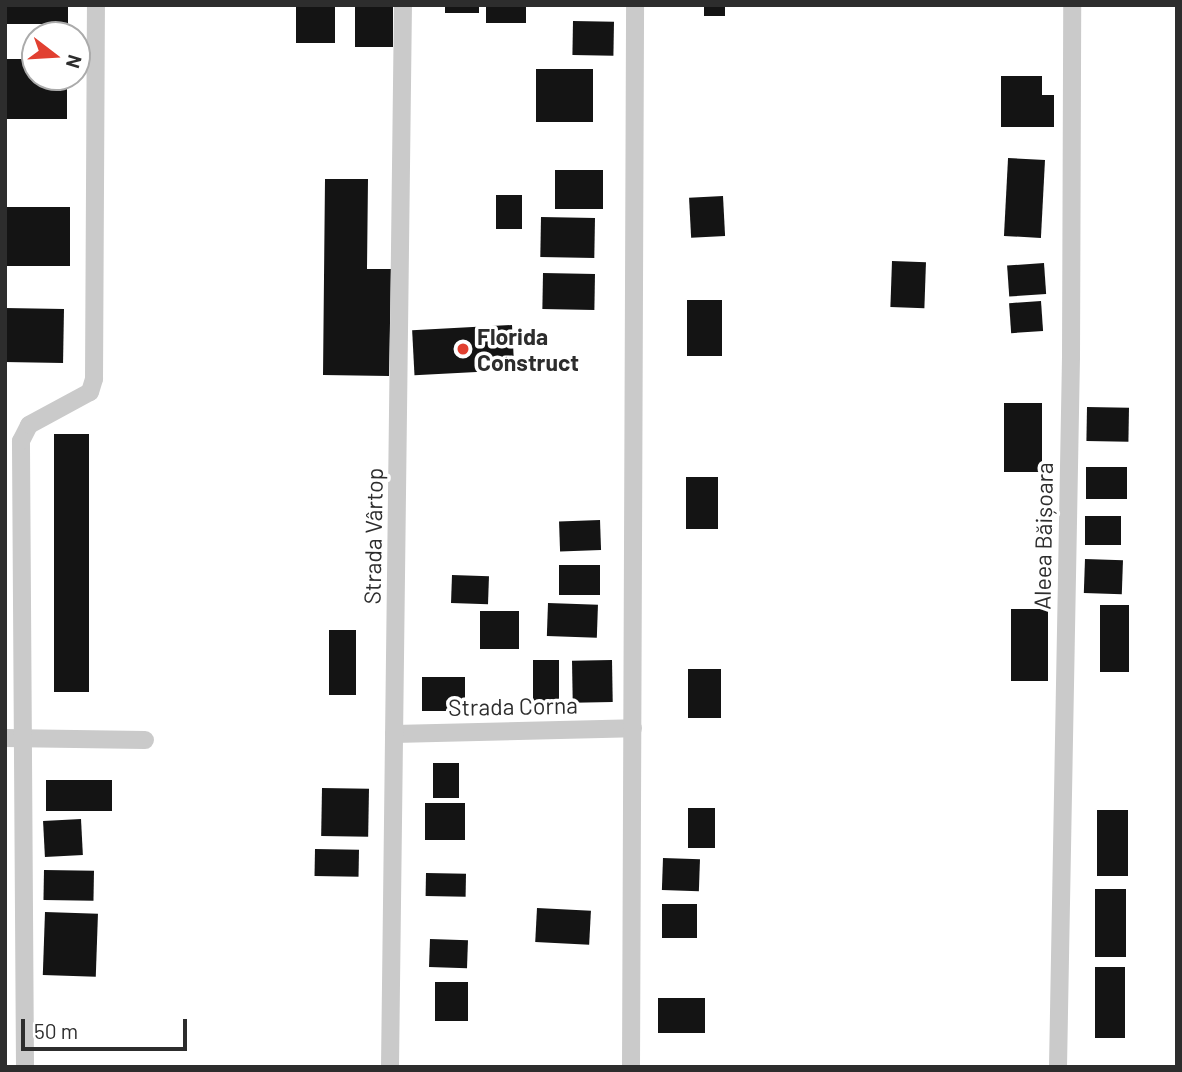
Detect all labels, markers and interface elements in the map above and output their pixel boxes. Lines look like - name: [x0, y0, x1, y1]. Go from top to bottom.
- north arrow: [21, 21, 91, 91]
- text: N: [62, 52, 87, 71]
- place label: Florida Construct: [477, 322, 579, 376]
- marker: Florida Construct: [455, 341, 471, 357]
- street label: Aleea Băișoara: [1028, 462, 1058, 610]
- street label: Strada Vârtop: [358, 467, 388, 605]
- street label: Strada Corna: [448, 691, 578, 721]
- scale bar: [24, 1006, 191, 1050]
- text: 50 m: [34, 1018, 78, 1043]

